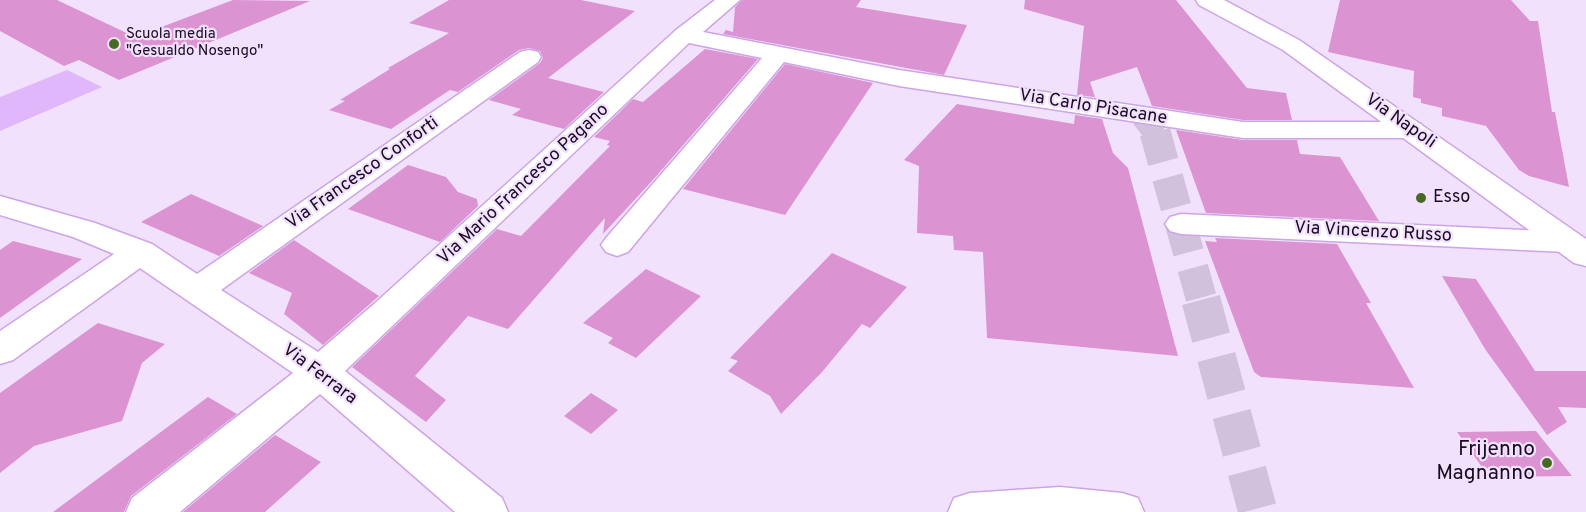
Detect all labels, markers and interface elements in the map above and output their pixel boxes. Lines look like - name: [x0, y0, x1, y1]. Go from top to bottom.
- place label: Scuola media "Gesualdo Nosengo": [126, 26, 263, 61]
- marker: Scuola media "Gesualdo Nosengo": [107, 37, 121, 51]
- street label: Via Carlo Pisacane: [1017, 86, 1169, 130]
- street label: Via Napoli: [1360, 90, 1440, 154]
- street label: Via Mario Francesco Pagano: [434, 100, 614, 270]
- street label: Via Francesco Conforti: [282, 113, 444, 235]
- place label: Esso: [1433, 187, 1470, 209]
- marker: Esso: [1414, 191, 1428, 205]
- street label: Via Vincenzo Russo: [1294, 218, 1452, 248]
- street label: Via Ferrara: [277, 340, 361, 410]
- place label: Frijenno Magnanno: [1436, 438, 1535, 488]
- marker: Frijenno Magnanno: [1540, 456, 1554, 470]

